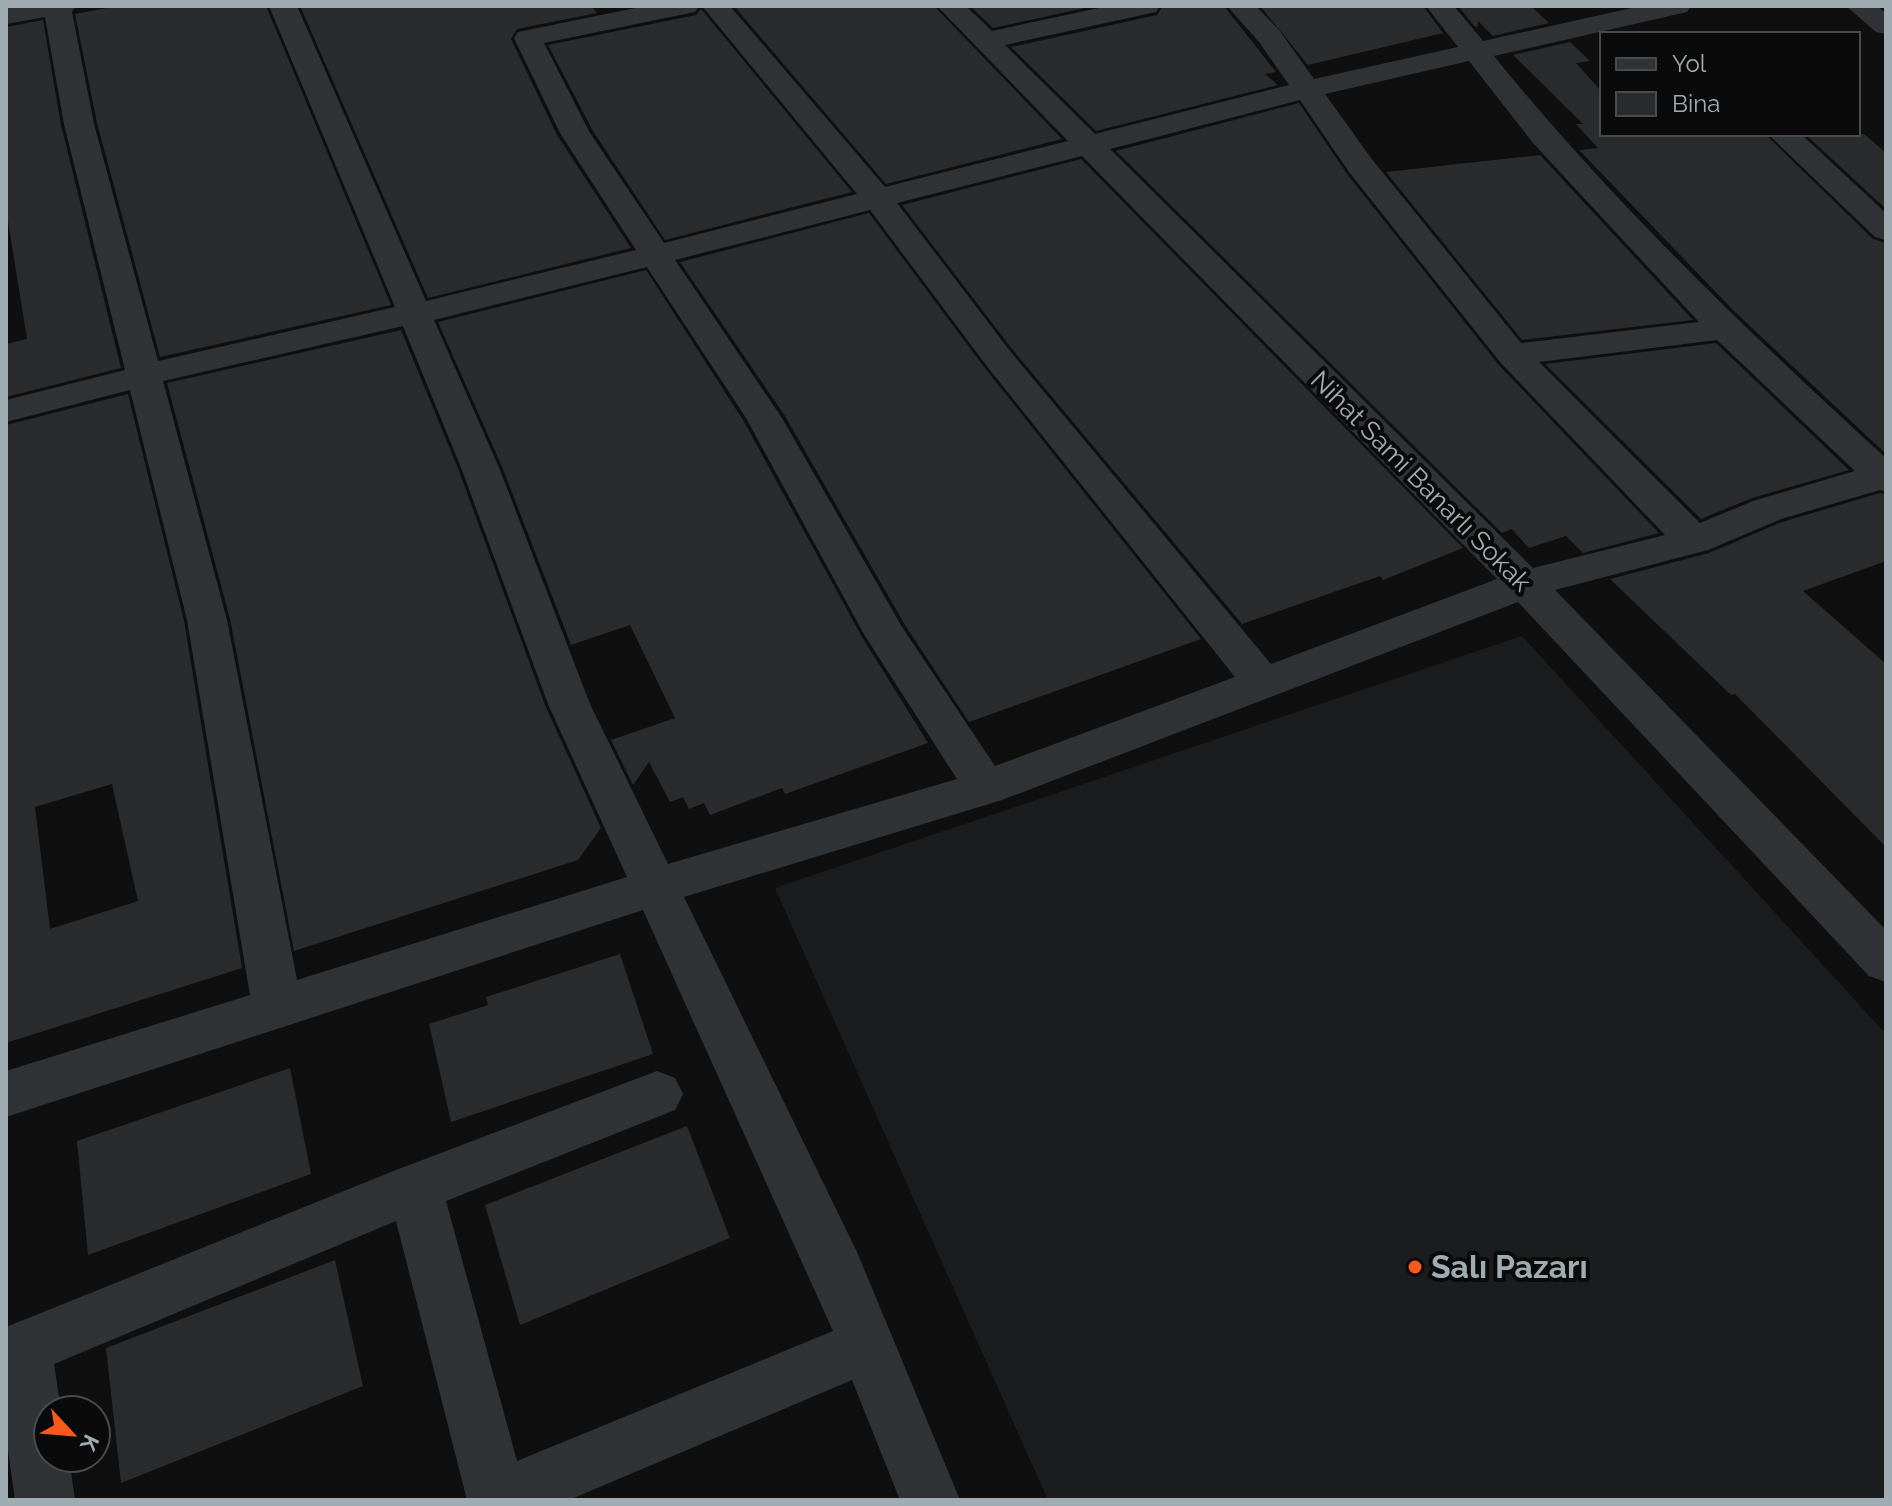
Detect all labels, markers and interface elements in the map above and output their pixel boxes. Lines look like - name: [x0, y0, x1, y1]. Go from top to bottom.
- legend: [1600, 32, 1860, 136]
- text: Yol: [1672, 49, 1707, 78]
- text: Bina: [1672, 89, 1720, 118]
- street label: Nihat Sami Banarlı Sokak: [1305, 365, 1537, 597]
- place label: Salı Pazarı: [1431, 1248, 1588, 1285]
- marker: Salı Pazarı: [1406, 1258, 1424, 1276]
- north arrow: [32, 1394, 112, 1474]
- text: K: [75, 1430, 105, 1455]

